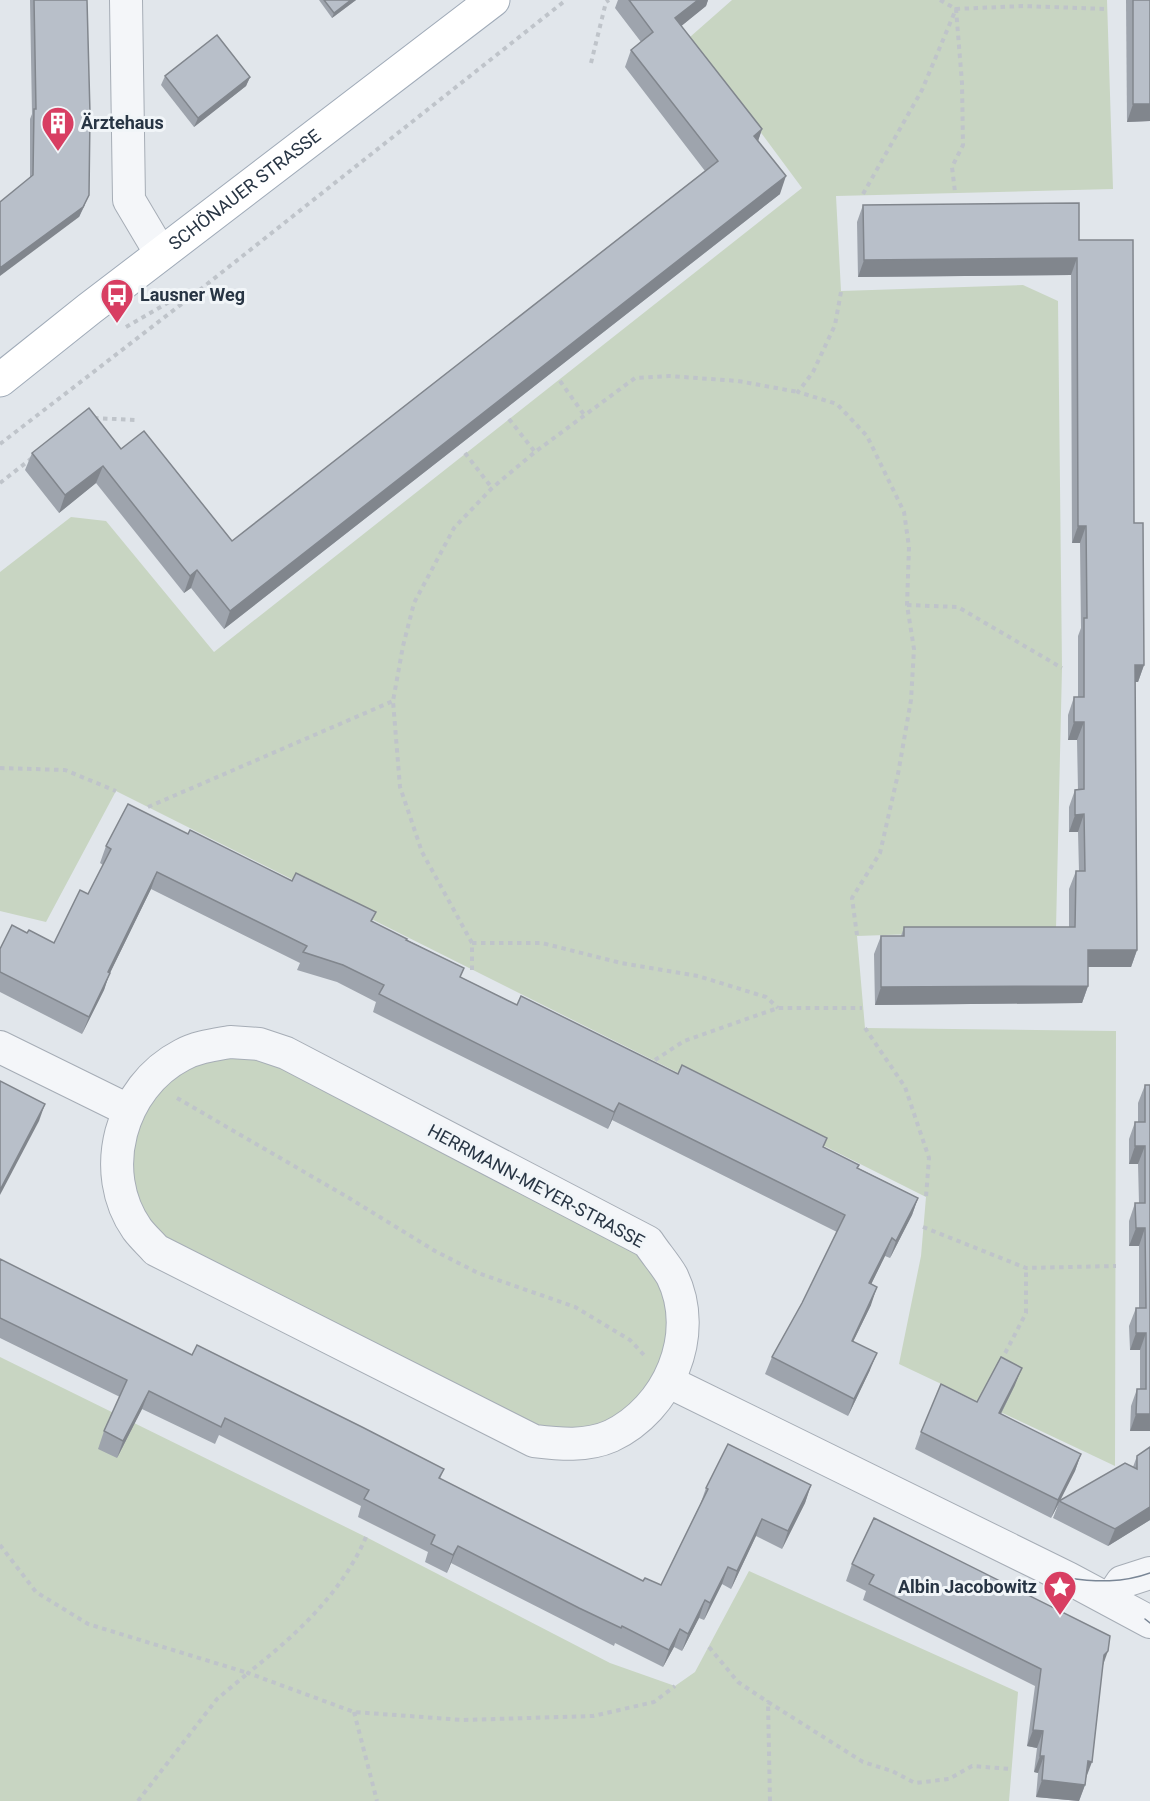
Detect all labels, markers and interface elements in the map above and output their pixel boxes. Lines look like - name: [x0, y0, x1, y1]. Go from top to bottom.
- building icon: Ärztehaus: [40, 105, 76, 152]
- place label: Ärztehaus: [81, 112, 164, 133]
- street label: SCHÖNAUER STRASSE: [164, 125, 325, 254]
- bus stop icon: Lausner Weg: [99, 277, 135, 324]
- place label: Lausner Weg: [140, 284, 245, 305]
- street label: HERRMANN-MEYER-STRASSE: [424, 1119, 648, 1252]
- place icon: Albin Jacobowitz: [1042, 1569, 1078, 1616]
- place label: Albin Jacobowitz: [898, 1576, 1037, 1597]

